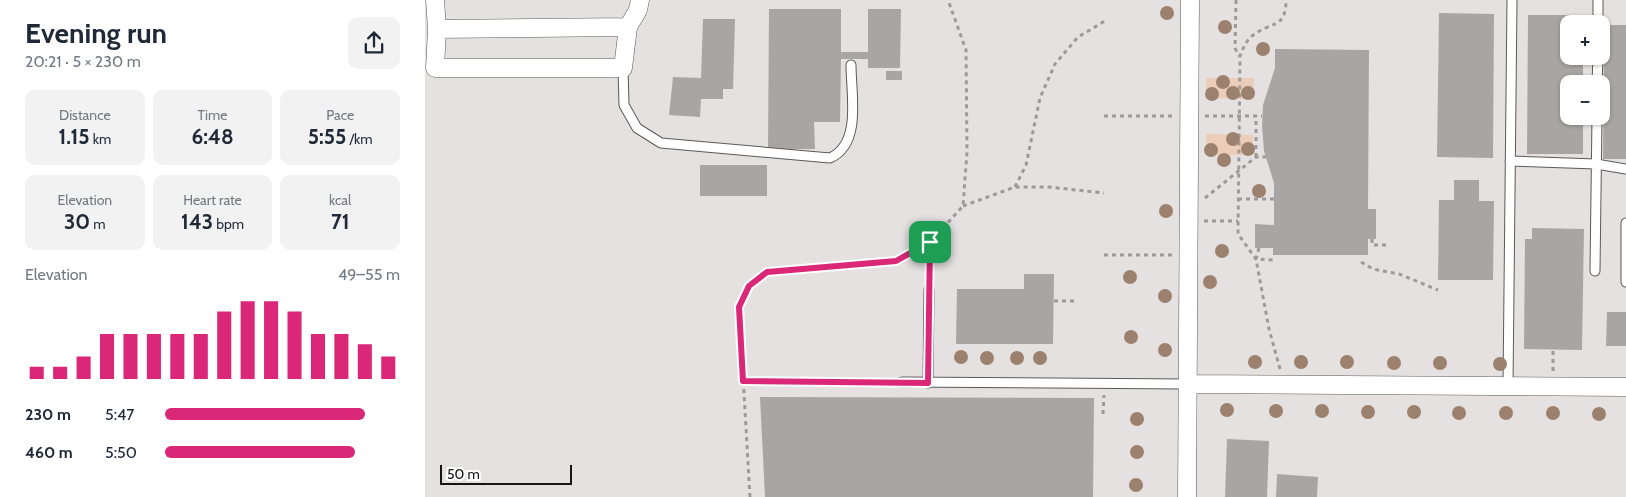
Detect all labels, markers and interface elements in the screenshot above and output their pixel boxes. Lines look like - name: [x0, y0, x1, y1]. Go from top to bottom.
- map controls: [1560, 15, 1610, 125]
- button: +: [1560, 15, 1610, 65]
- text: Evening run: [25, 16, 167, 50]
- button: share: [348, 17, 400, 69]
- text: 20:21 · 5 × 230 m: [25, 52, 141, 71]
- button: −: [1560, 75, 1610, 125]
- text: Distance: [59, 106, 111, 124]
- text: Time: [198, 106, 227, 124]
- text: Pace: [326, 106, 354, 124]
- text: 1.15: [58, 124, 90, 149]
- text: 6:48: [191, 124, 234, 149]
- text: 5:55: [308, 124, 346, 149]
- text: km: [90, 130, 111, 148]
- text: /km: [346, 130, 373, 148]
- text: Elevation: [57, 191, 112, 209]
- text: Heart rate: [183, 191, 242, 209]
- text: kcal: [329, 191, 351, 209]
- text: 30: [64, 209, 90, 234]
- text: 143: [181, 209, 213, 234]
- text: 71: [331, 209, 349, 234]
- text: m: [90, 215, 106, 233]
- text: bpm: [213, 215, 244, 233]
- pin: [909, 221, 951, 263]
- icon: arrive: [916, 228, 944, 256]
- text: Elevation: [25, 265, 88, 284]
- text: 49–55 m: [338, 265, 400, 284]
- text: 230 m: [25, 405, 71, 424]
- text: 5:47: [105, 405, 134, 424]
- text: 460 m: [25, 443, 73, 462]
- text: 5:50: [105, 443, 137, 462]
- scale bar: [440, 462, 573, 485]
- text: 50 m: [447, 465, 480, 483]

